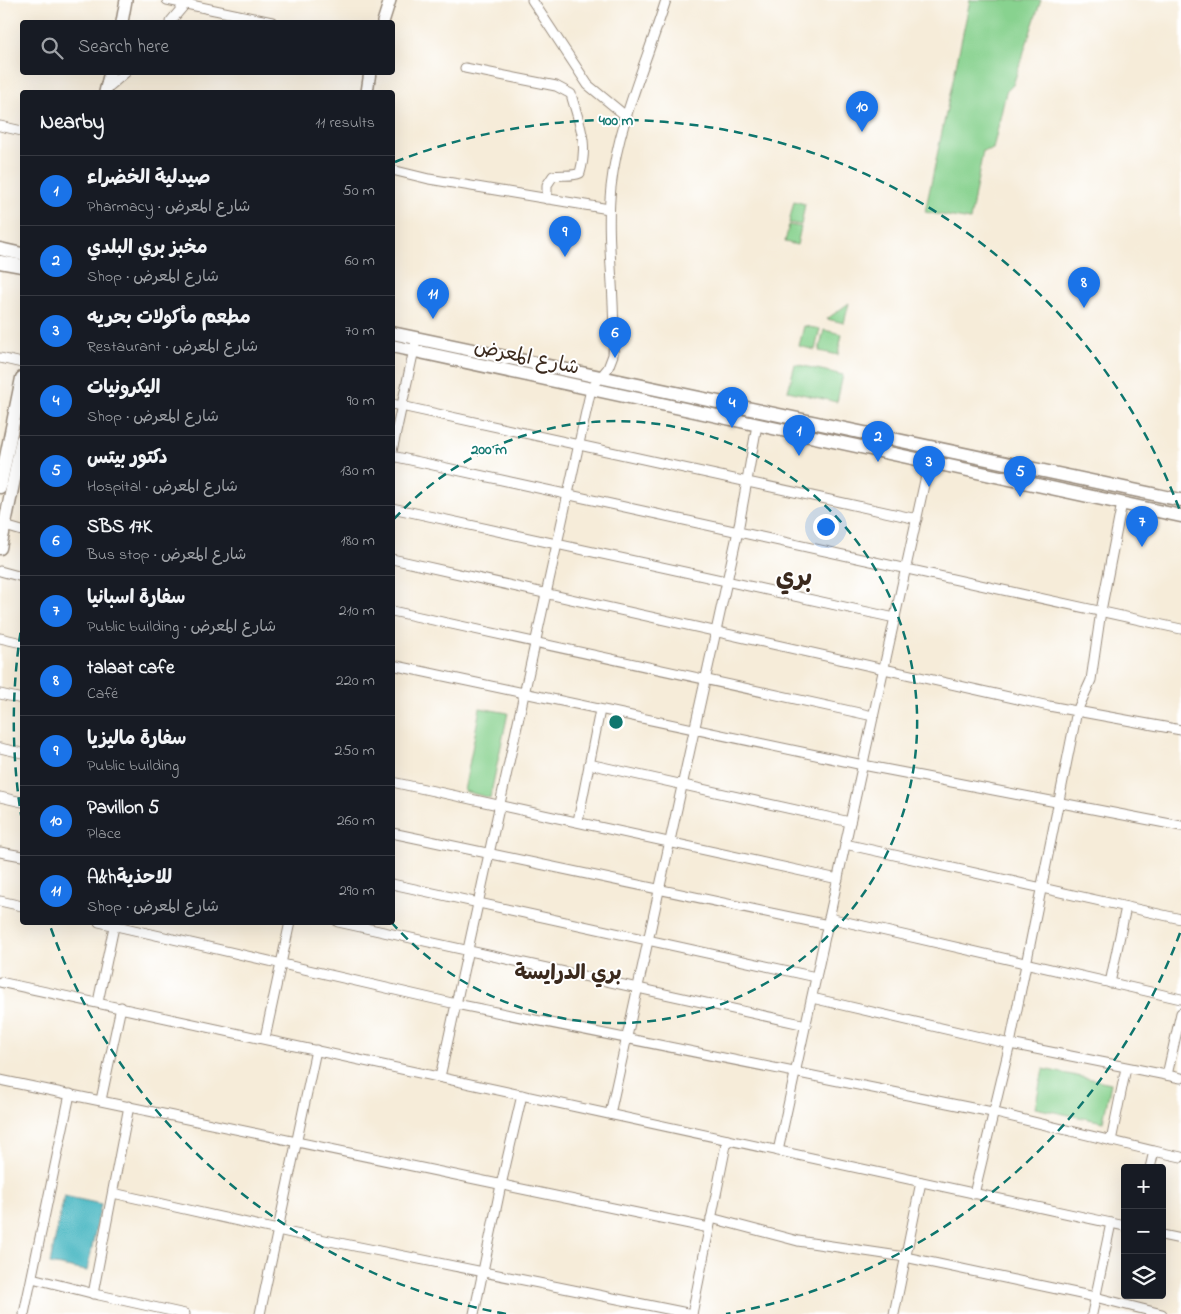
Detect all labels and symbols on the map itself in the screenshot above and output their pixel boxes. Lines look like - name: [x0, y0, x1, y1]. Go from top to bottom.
- pin: 10: [846, 91, 878, 132]
- text: 400 m: [598, 110, 634, 132]
- pin: 9: [549, 216, 581, 257]
- pin: 8: [1068, 267, 1100, 308]
- pin: 11: [417, 278, 449, 319]
- pin: 6: [599, 317, 631, 358]
- street label: شارع المعرض: [471, 333, 582, 384]
- pin: 4: [716, 387, 748, 428]
- pin: 1: [783, 415, 815, 456]
- pin: 2: [862, 421, 894, 462]
- text: 200 m: [470, 439, 507, 461]
- pin: 3: [913, 446, 945, 487]
- pin: 5: [1004, 456, 1036, 497]
- pin: 7: [1126, 506, 1158, 547]
- your location: [813, 514, 839, 540]
- district label: بري: [776, 561, 812, 597]
- centre of rings: [607, 713, 625, 731]
- district label: بري الدرايسة: [514, 959, 622, 989]

